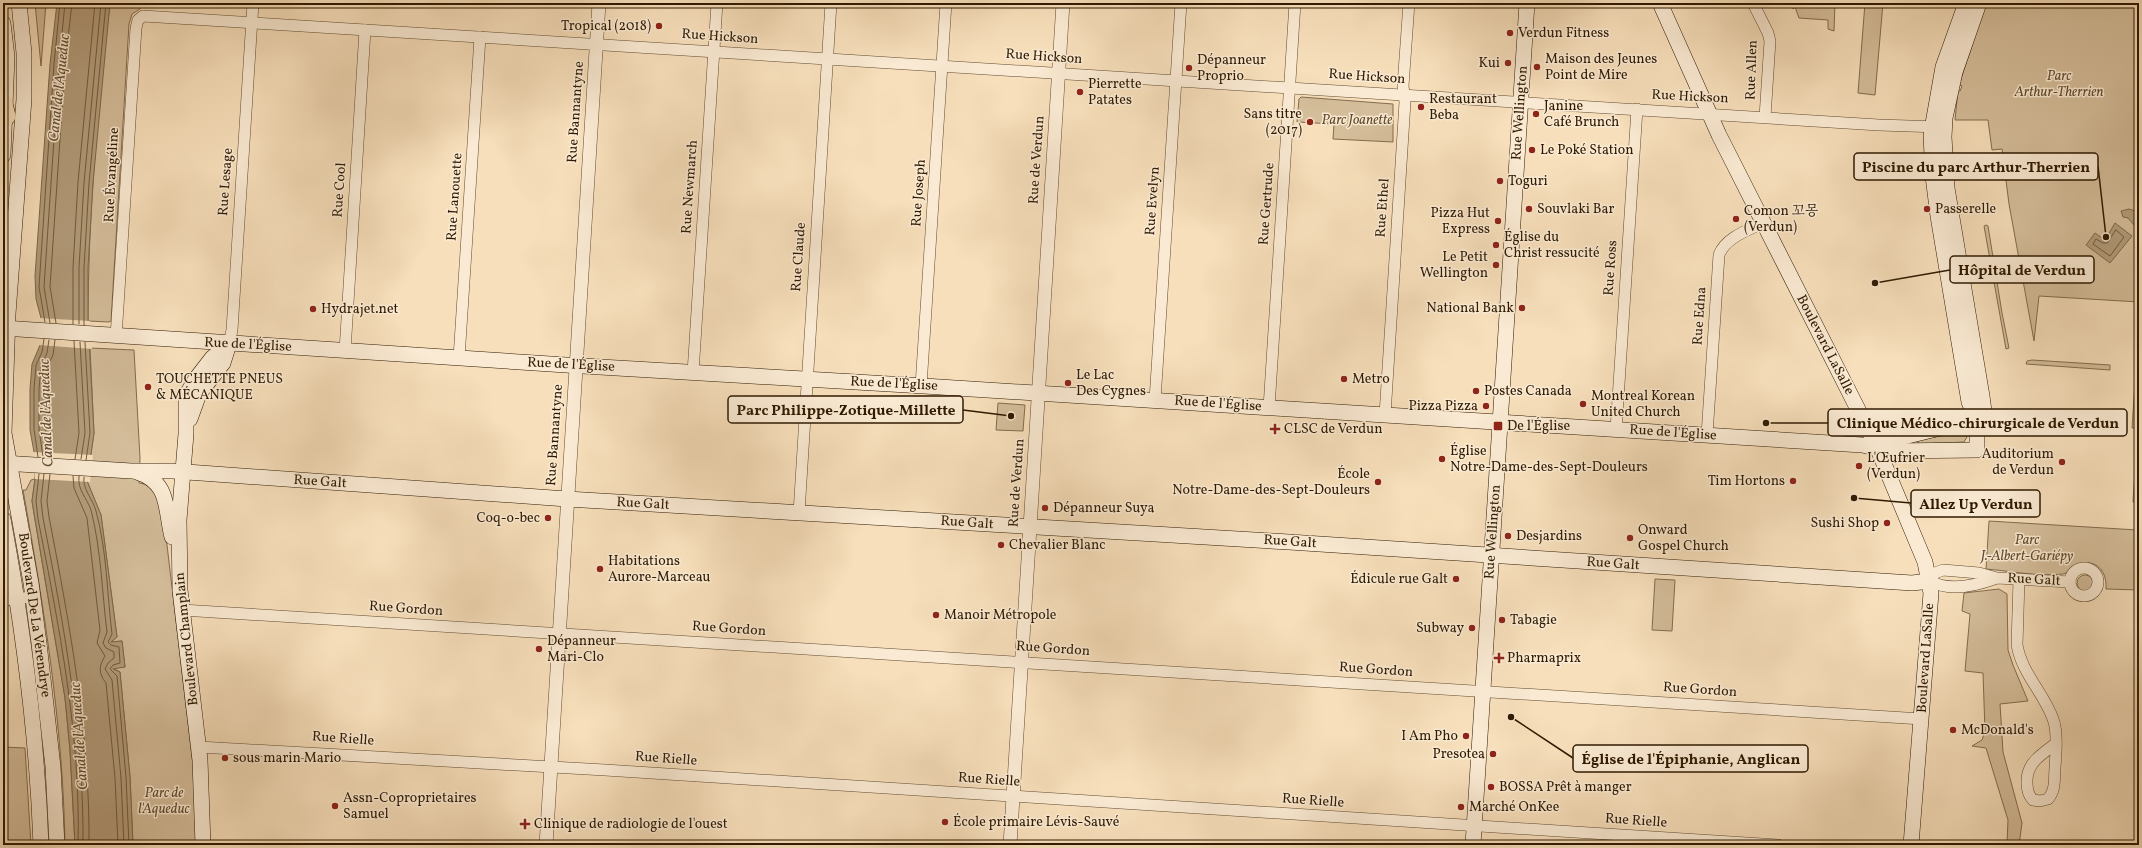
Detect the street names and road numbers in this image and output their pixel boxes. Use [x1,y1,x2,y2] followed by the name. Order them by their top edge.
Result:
[681,25,759,49] street label: Rue Hickson
[1741,40,1763,100] street label: Rue Allen
[1005,45,1083,69] street label: Rue Hickson
[563,60,589,164] street label: Rue Bannantyne
[1328,65,1406,89] street label: Rue Hickson
[1507,65,1533,161] street label: Rue Wellington
[1651,85,1729,109] street label: Rue Hickson
[1024,115,1050,205] street label: Rue de Verdun
[100,127,124,223] street label: Rue Évangéline
[677,139,703,235] street label: Rue Newmarch
[214,147,238,217] street label: Rue Lesage
[442,152,468,242] street label: Rue Lanouette
[907,159,931,227] street label: Rue Joseph
[329,162,351,218] street label: Rue Cool
[1255,162,1279,246] street label: Rue Gertrude
[1141,166,1165,236] street label: Rue Evelyn
[1371,178,1395,238] street label: Rue Ethel
[787,221,811,292] street label: Rue Claude
[1600,240,1622,296] street label: Rue Ross
[1688,286,1712,346] street label: Rue Edna
[1792,292,1859,399] street label: Boulevard LaSalle
[204,333,293,357] street label: Rue de l'Église
[527,353,616,377] street label: Rue de l'Église
[850,372,939,396] street label: Rue de l'Église
[542,383,568,487] street label: Rue Bannantyne
[1174,391,1263,417] street label: Rue de l'Église
[1629,420,1718,446] street label: Rue de l'Église
[1004,438,1030,528] street label: Rue de Verdun
[293,471,347,493] street label: Rue Galt
[1480,484,1506,580] street label: Rue Wellington
[616,493,670,515] street label: Rue Galt
[940,512,994,534] street label: Rue Galt
[13,531,55,699] street label: Boulevard De La Vérendrye
[1263,531,1317,553] street label: Rue Galt
[1586,553,1640,575] street label: Rue Galt
[2007,569,2061,591] street label: Rue Galt
[171,571,203,707] street label: Boulevard Champlain
[368,597,444,621] street label: Rue Gordon
[1913,602,1939,714] street label: Boulevard LaSalle
[691,617,767,641] street label: Rue Gordon
[1015,637,1091,661] street label: Rue Gordon
[1338,658,1414,682] street label: Rue Gordon
[1662,678,1738,702] street label: Rue Gordon
[311,727,375,751] street label: Rue Rielle
[634,747,698,771] street label: Rue Rielle
[957,768,1021,792] street label: Rue Rielle
[1281,789,1345,813] street label: Rue Rielle
[1604,809,1668,833] street label: Rue Rielle

